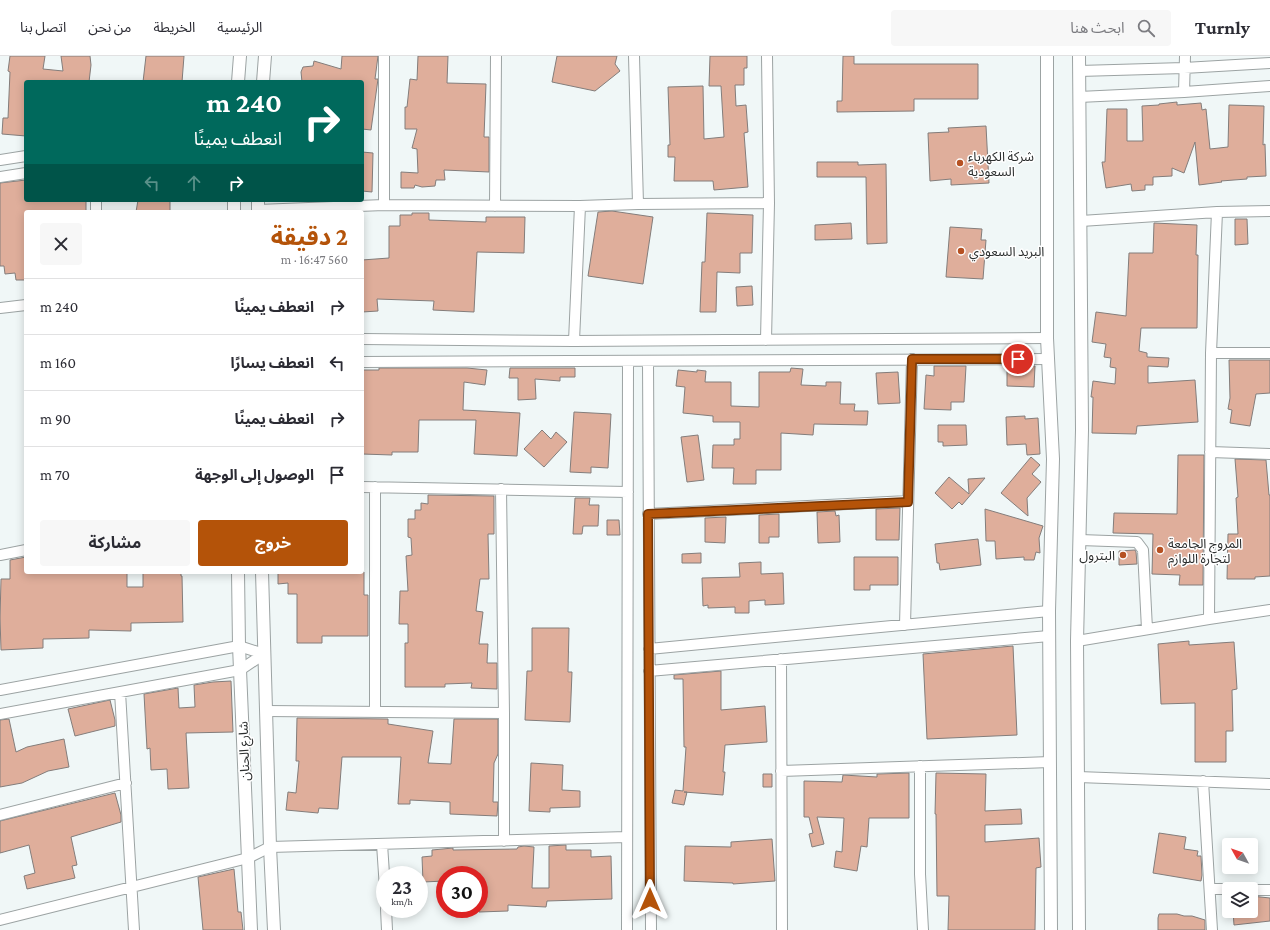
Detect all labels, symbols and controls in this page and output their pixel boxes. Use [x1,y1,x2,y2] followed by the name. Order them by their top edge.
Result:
[891,10,1171,46] search box
[1135,17,1157,39] icon: search
[1195,17,1250,38] text: Turnly
[20,19,66,35] text: اتصل بنا
[88,19,131,35] text: من نحن
[153,19,195,35] text: الخريطة
[217,19,262,35] text: الرئيسية
[1070,20,1125,36] text: ابحث هنا
[207,87,282,118] text: 240 m
[296,96,348,148] icon: right
[194,129,282,149] text: انعطف يمينًا
[968,149,1034,179] place label: شركة الكهرباء السعودية
[955,158,965,168] marker: شركة الكهرباء السعودية
[141,172,163,194] icon: left
[183,172,205,194] icon: ahead
[225,172,247,194] icon: right
[40,223,82,265] button: close
[271,223,348,250] text: 2 دقيقة
[969,244,1044,262] place label: البريد السعودي
[956,246,966,256] marker: البريد السعودي
[281,252,348,267] text: 560 m · 16:47
[326,296,348,318] icon: right
[40,299,78,315] text: 240 m
[234,299,314,315] text: انعطف يمينًا
[1001,342,1035,376] pin
[1007,348,1029,370] icon: arrive
[326,352,348,374] icon: left
[40,355,76,371] text: 160 m
[231,355,314,371] text: انعطف يسارًا
[326,408,348,430] icon: right
[40,411,71,427] text: 90 m
[234,411,314,427] text: انعطف يمينًا
[326,464,348,486] icon: arrive
[40,467,70,483] text: 70 m
[195,467,314,483] text: الوصول إلى الوجهة
[40,520,190,566] button: مشاركة
[198,520,348,566] button: خروج
[1168,536,1242,568] place label: المروج الجامعة لتجارة اللوازم
[1155,545,1165,555] marker: المروج الجامعة لتجارة اللوازم
[1079,548,1115,564] place label: البترول
[1118,550,1128,560] marker: البترول
[235,721,256,781] street label: شارع الحنان
[1222,838,1258,874] north arrow
[1222,838,1258,918] map controls
[436,866,488,918] speed limit sign: 30
[392,876,412,898] text: 23
[629,879,671,921] position arrow
[1222,882,1258,918] button: layers
[391,896,413,907] text: km/h

